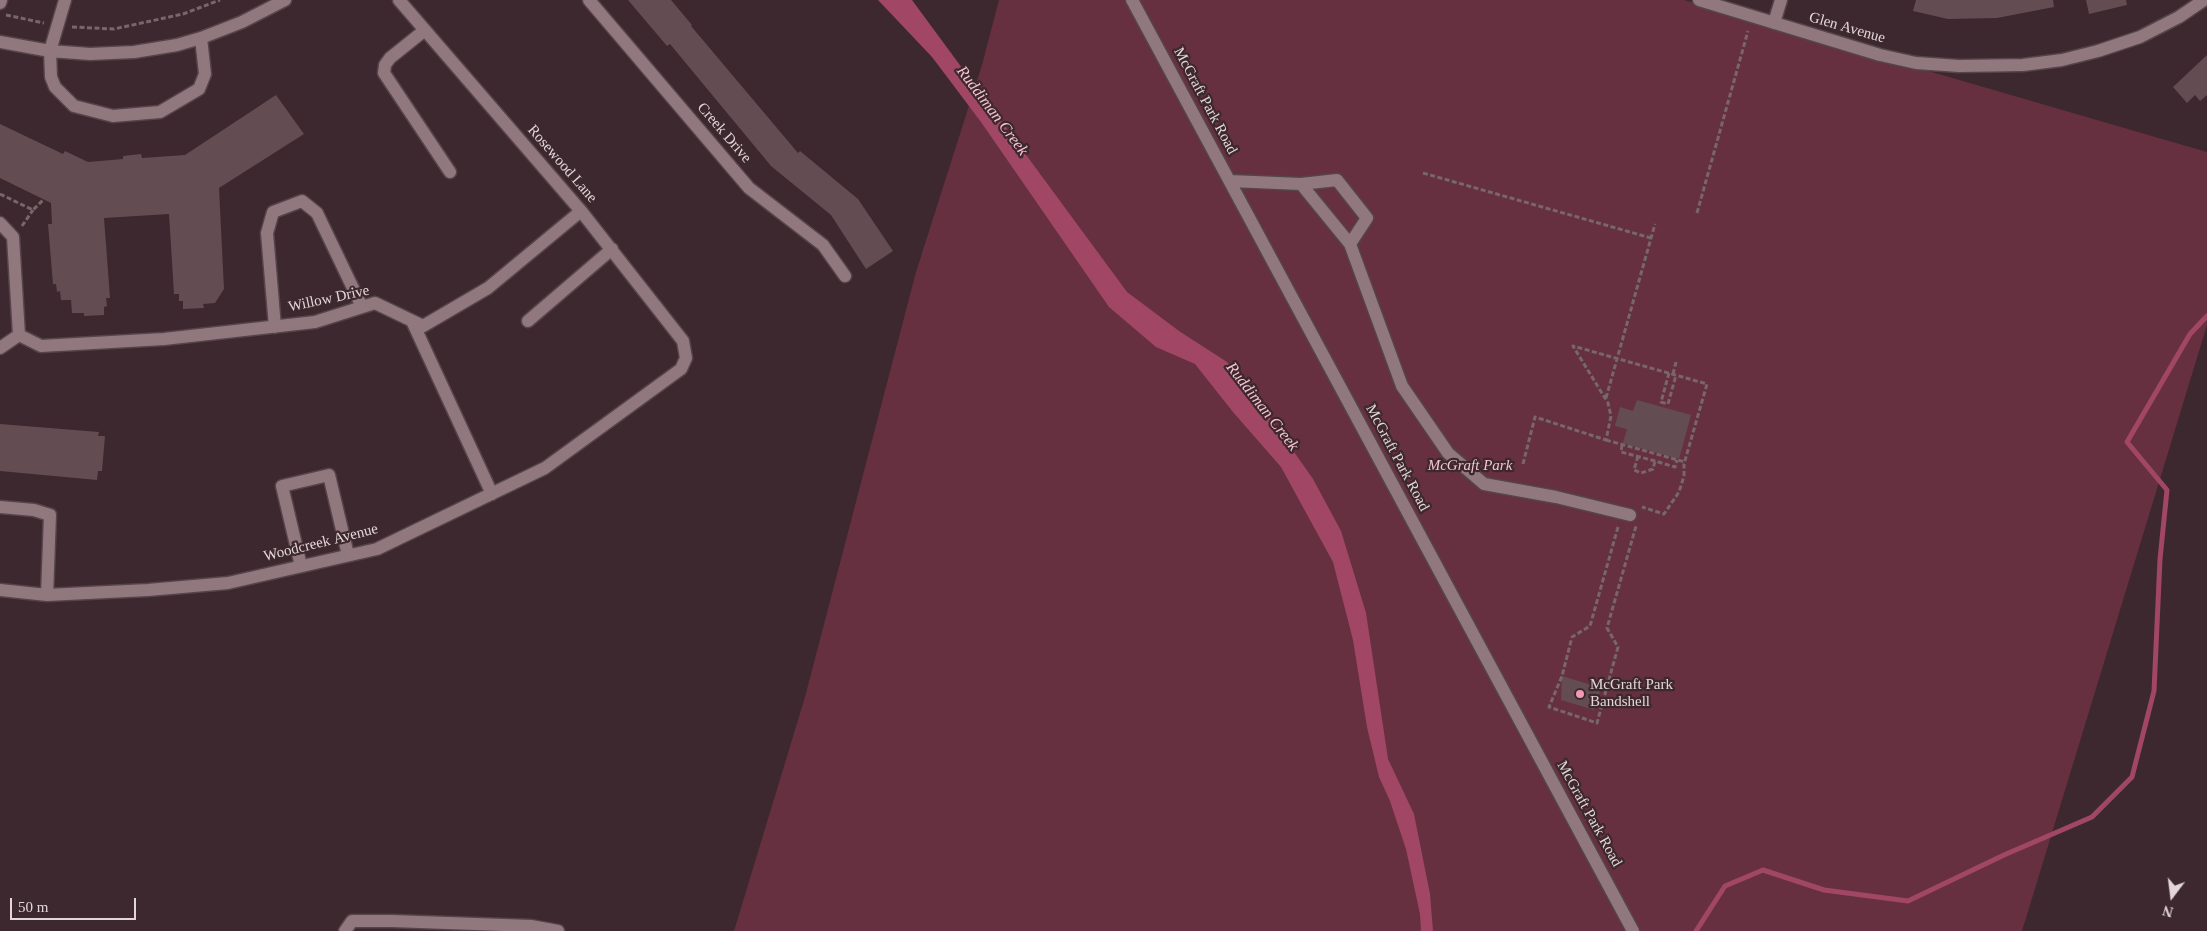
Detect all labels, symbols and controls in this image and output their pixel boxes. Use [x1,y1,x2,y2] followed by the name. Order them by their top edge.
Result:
[1807,9,1887,47] street label: Glen Avenue
[1169,45,1241,157] street label: McGraft Park Road
[952,62,1032,160] water label: Ruddiman Creek
[693,99,755,167] street label: Creek Drive
[523,121,601,207] street label: Rosewood Lane
[287,282,371,316] street label: Willow Drive
[1221,359,1303,455] water label: Ruddiman Creek
[1361,402,1433,514] street label: McGraft Park Road
[1428,457,1512,475] park label: McGraft Park
[262,520,380,566] street label: Woodcreek Avenue
[1590,676,1673,711] place label: McGraft Park Bandshell
[1574,688,1586,700] marker: McGraft Park Bandshell
[1552,758,1626,870] street label: McGraft Park Road
[2147,871,2197,921] north arrow
[12,888,139,920] scale bar
[18,899,48,915] text: 50 m
[2161,902,2175,920] text: N

